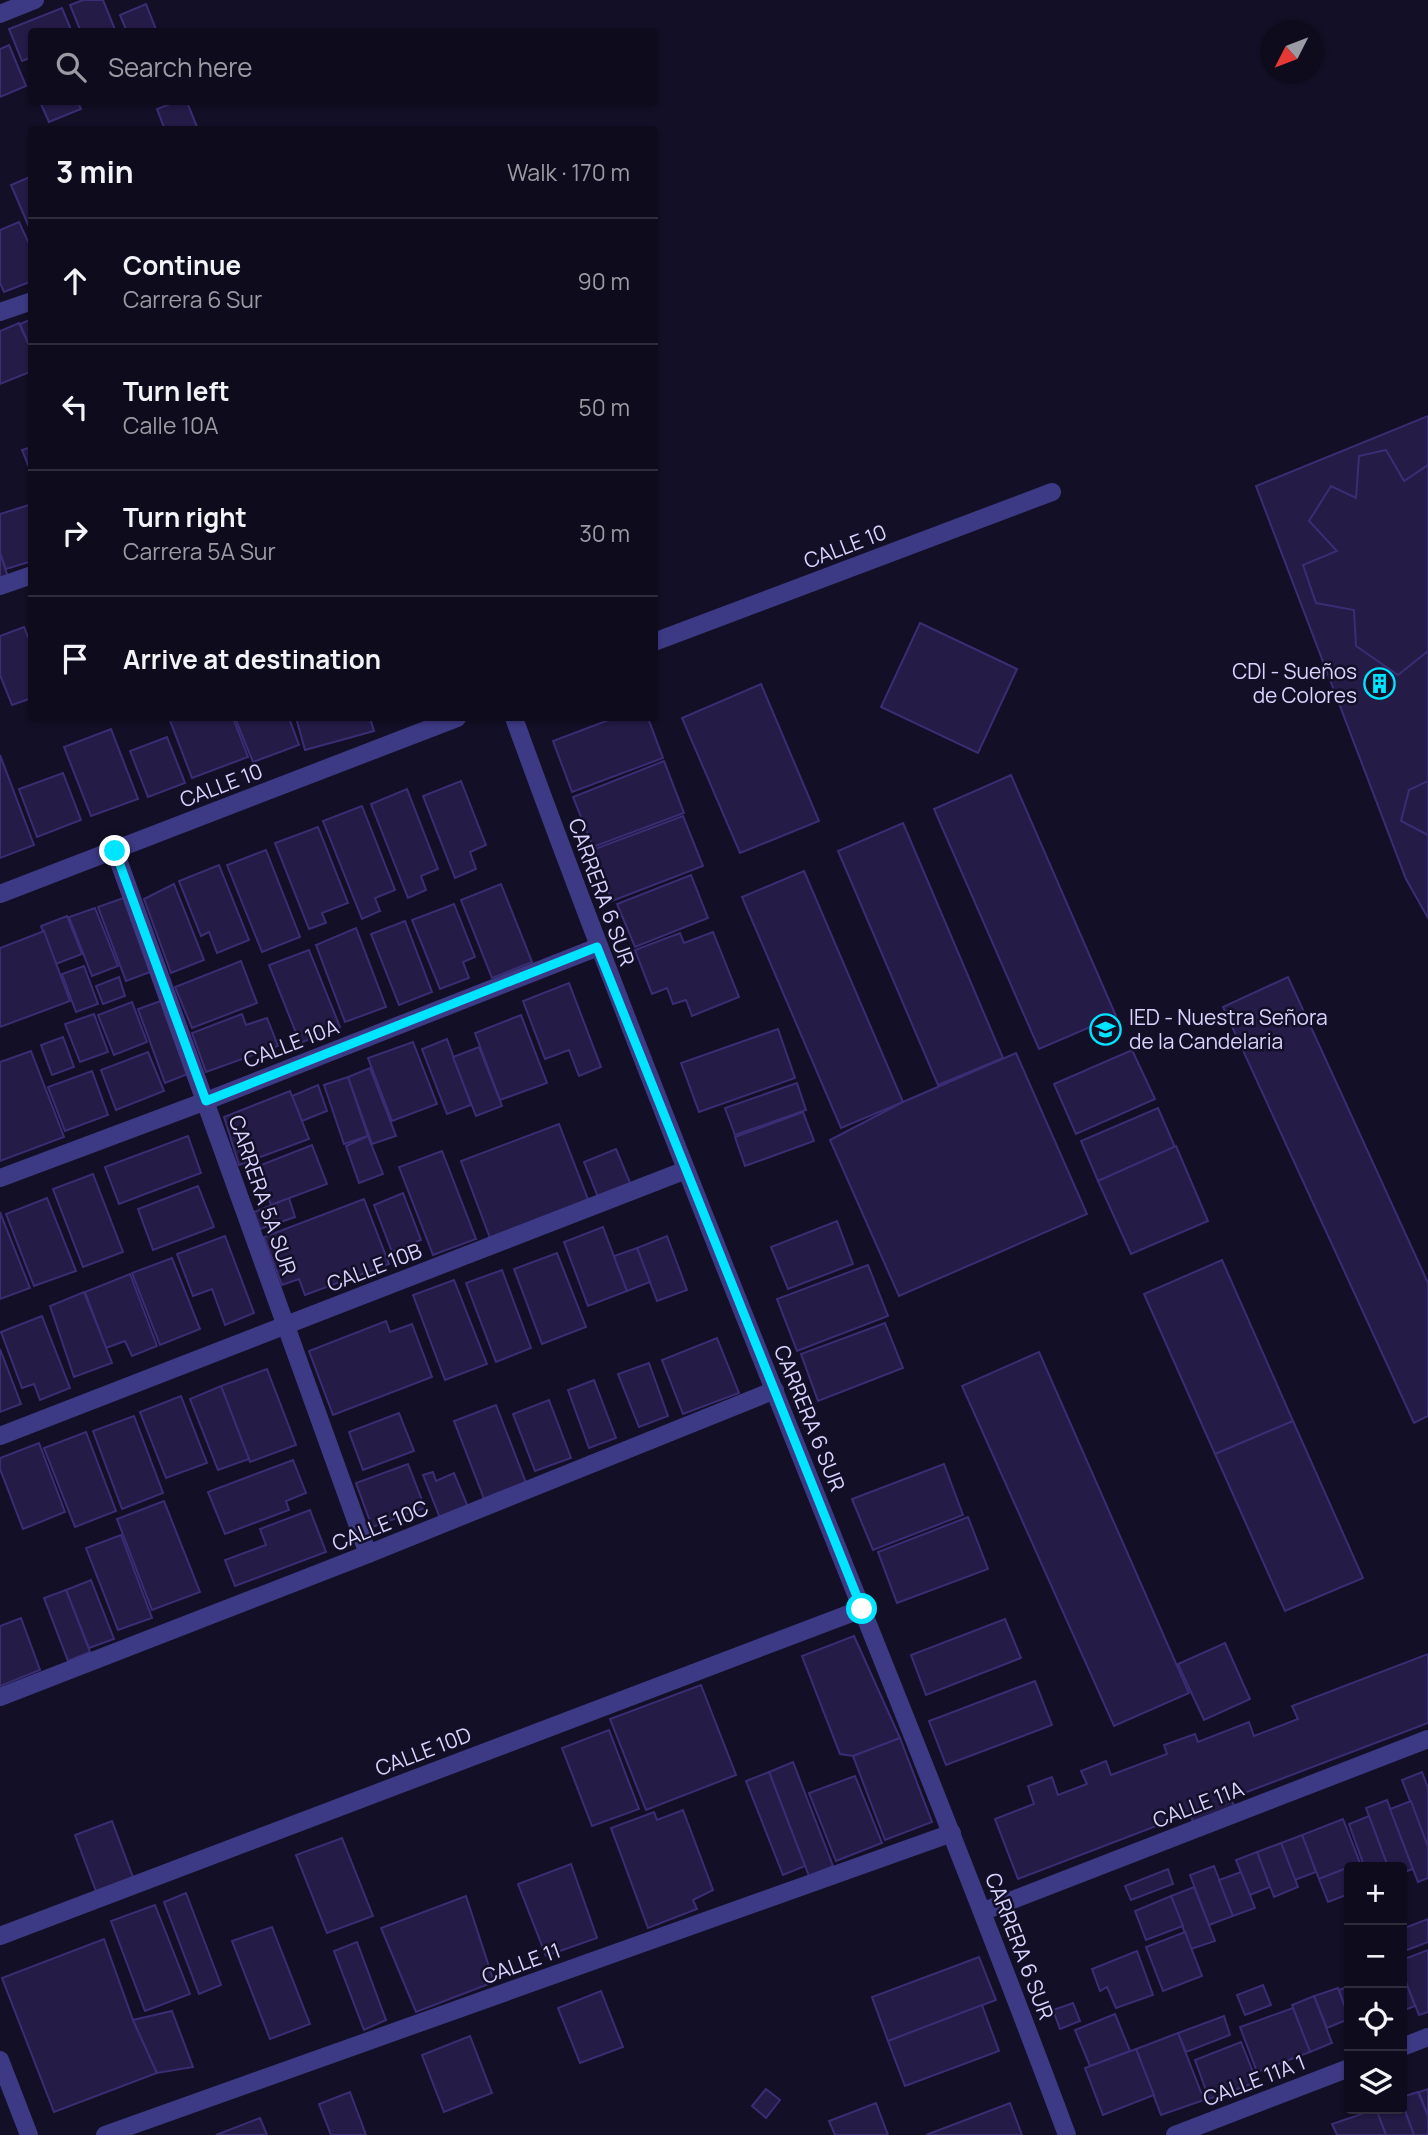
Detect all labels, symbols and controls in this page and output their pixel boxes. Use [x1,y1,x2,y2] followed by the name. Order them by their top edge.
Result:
[1260,21,1323,84] north arrow
[28,28,658,105] search box
[52,48,90,86] icon: search
[108,49,253,85] text: Search here
[56,151,134,192] text: 3 min
[507,156,630,188] text: Walk · 170 m
[123,247,241,283] text: Continue
[56,262,94,300] icon: ahead
[578,265,630,297] text: 90 m
[123,283,262,315] text: Carrera 6 Sur
[123,373,230,409] text: Turn left
[56,388,94,426] icon: left
[579,391,630,423] text: 50 m
[123,409,219,441] text: Calle 10A
[123,499,247,535] text: Turn right
[56,514,94,552] icon: right
[579,517,630,549] text: 30 m
[800,517,890,575] street label: CALLE 10
[123,535,276,567] text: Carrera 5A Sur
[56,640,94,678] icon: arrive
[123,641,381,677] text: Arrive at destination
[1232,657,1357,709] place label: CDI - Sueños de Colores
[1363,666,1397,700] building icon: CDI - Sueños de Colores
[176,756,266,814] street label: CALLE 10
[562,814,642,970] street label: CARRERA 6 SUR
[99,835,130,866] route end
[1129,1003,1328,1055] place label: IED - Nuestra Señora de la Candelaria
[239,1012,343,1074] street label: CALLE 10A
[1089,1012,1123,1046] school or university icon: IED - Nuestra Señora de la Candelaria
[222,1111,304,1279] street label: CARRERA 5A SUR
[323,1236,426,1298] street label: CALLE 10B
[768,1341,852,1495] street label: CARRERA 6 SUR
[328,1493,432,1557] street label: CALLE 10C
[846,1593,877,1624] route start
[371,1720,475,1782] street label: CALLE 10D
[1149,1774,1247,1834] street label: CALLE 11A
[1344,1862,1407,2114] map controls
[1344,1862,1407,1925] button: +
[979,1869,1061,2023] street label: CARRERA 6 SUR
[1344,1925,1407,1988] button: −
[478,1936,564,1990] street label: CALLE 11
[1344,1988,1407,2051] button: locate
[1199,2048,1309,2112] street label: CALLE 11A 1
[1344,2051,1407,2114] button: layers

